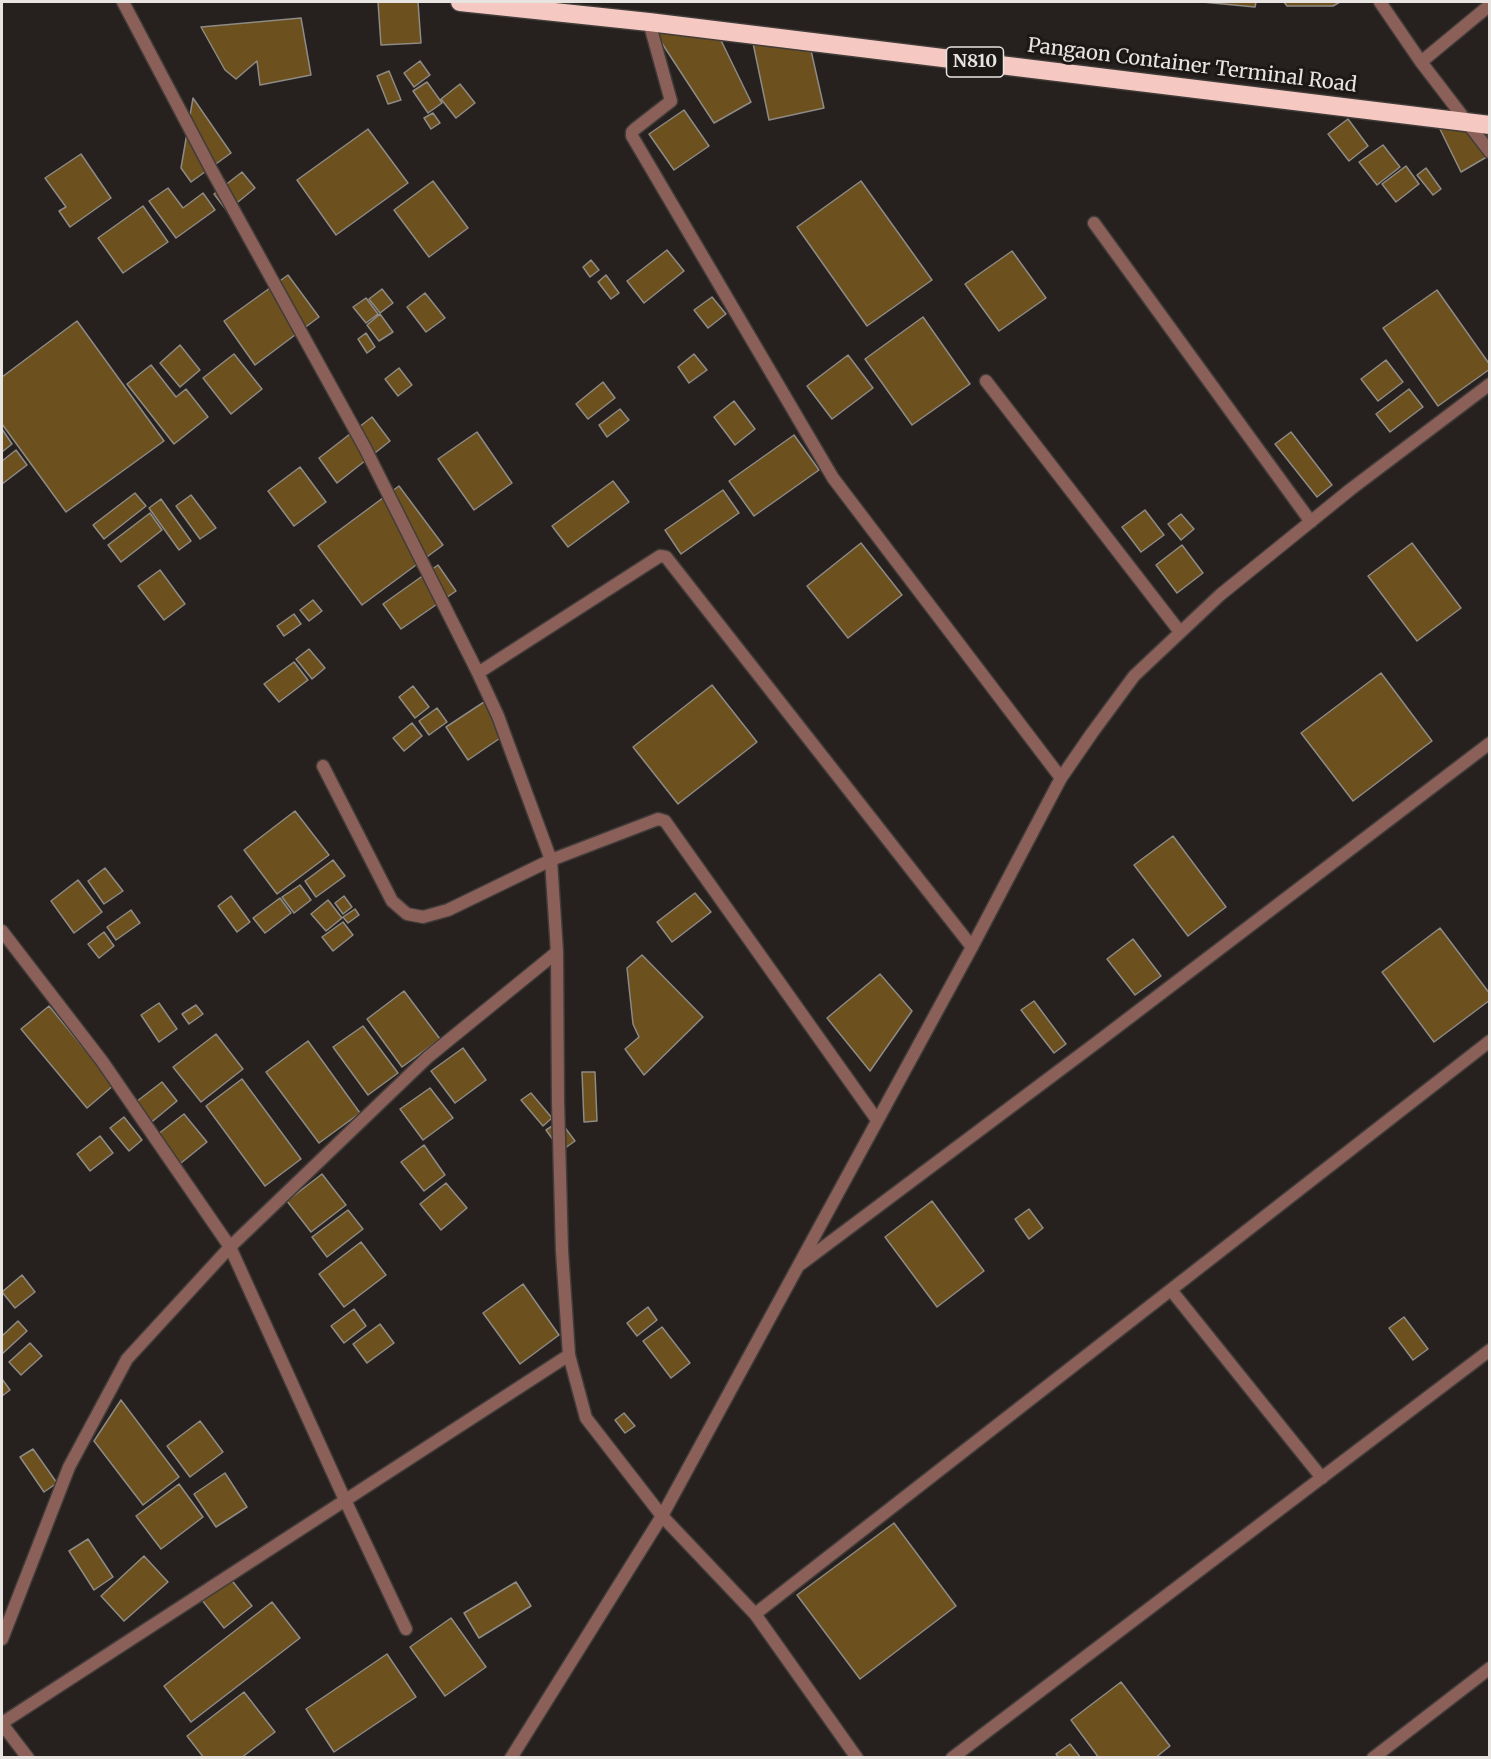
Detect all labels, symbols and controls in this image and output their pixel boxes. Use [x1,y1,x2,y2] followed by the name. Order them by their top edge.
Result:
[1026,34,1358,98] street label: Pangaon Container Terminal Road
[946,47,1004,77] road number: N810

